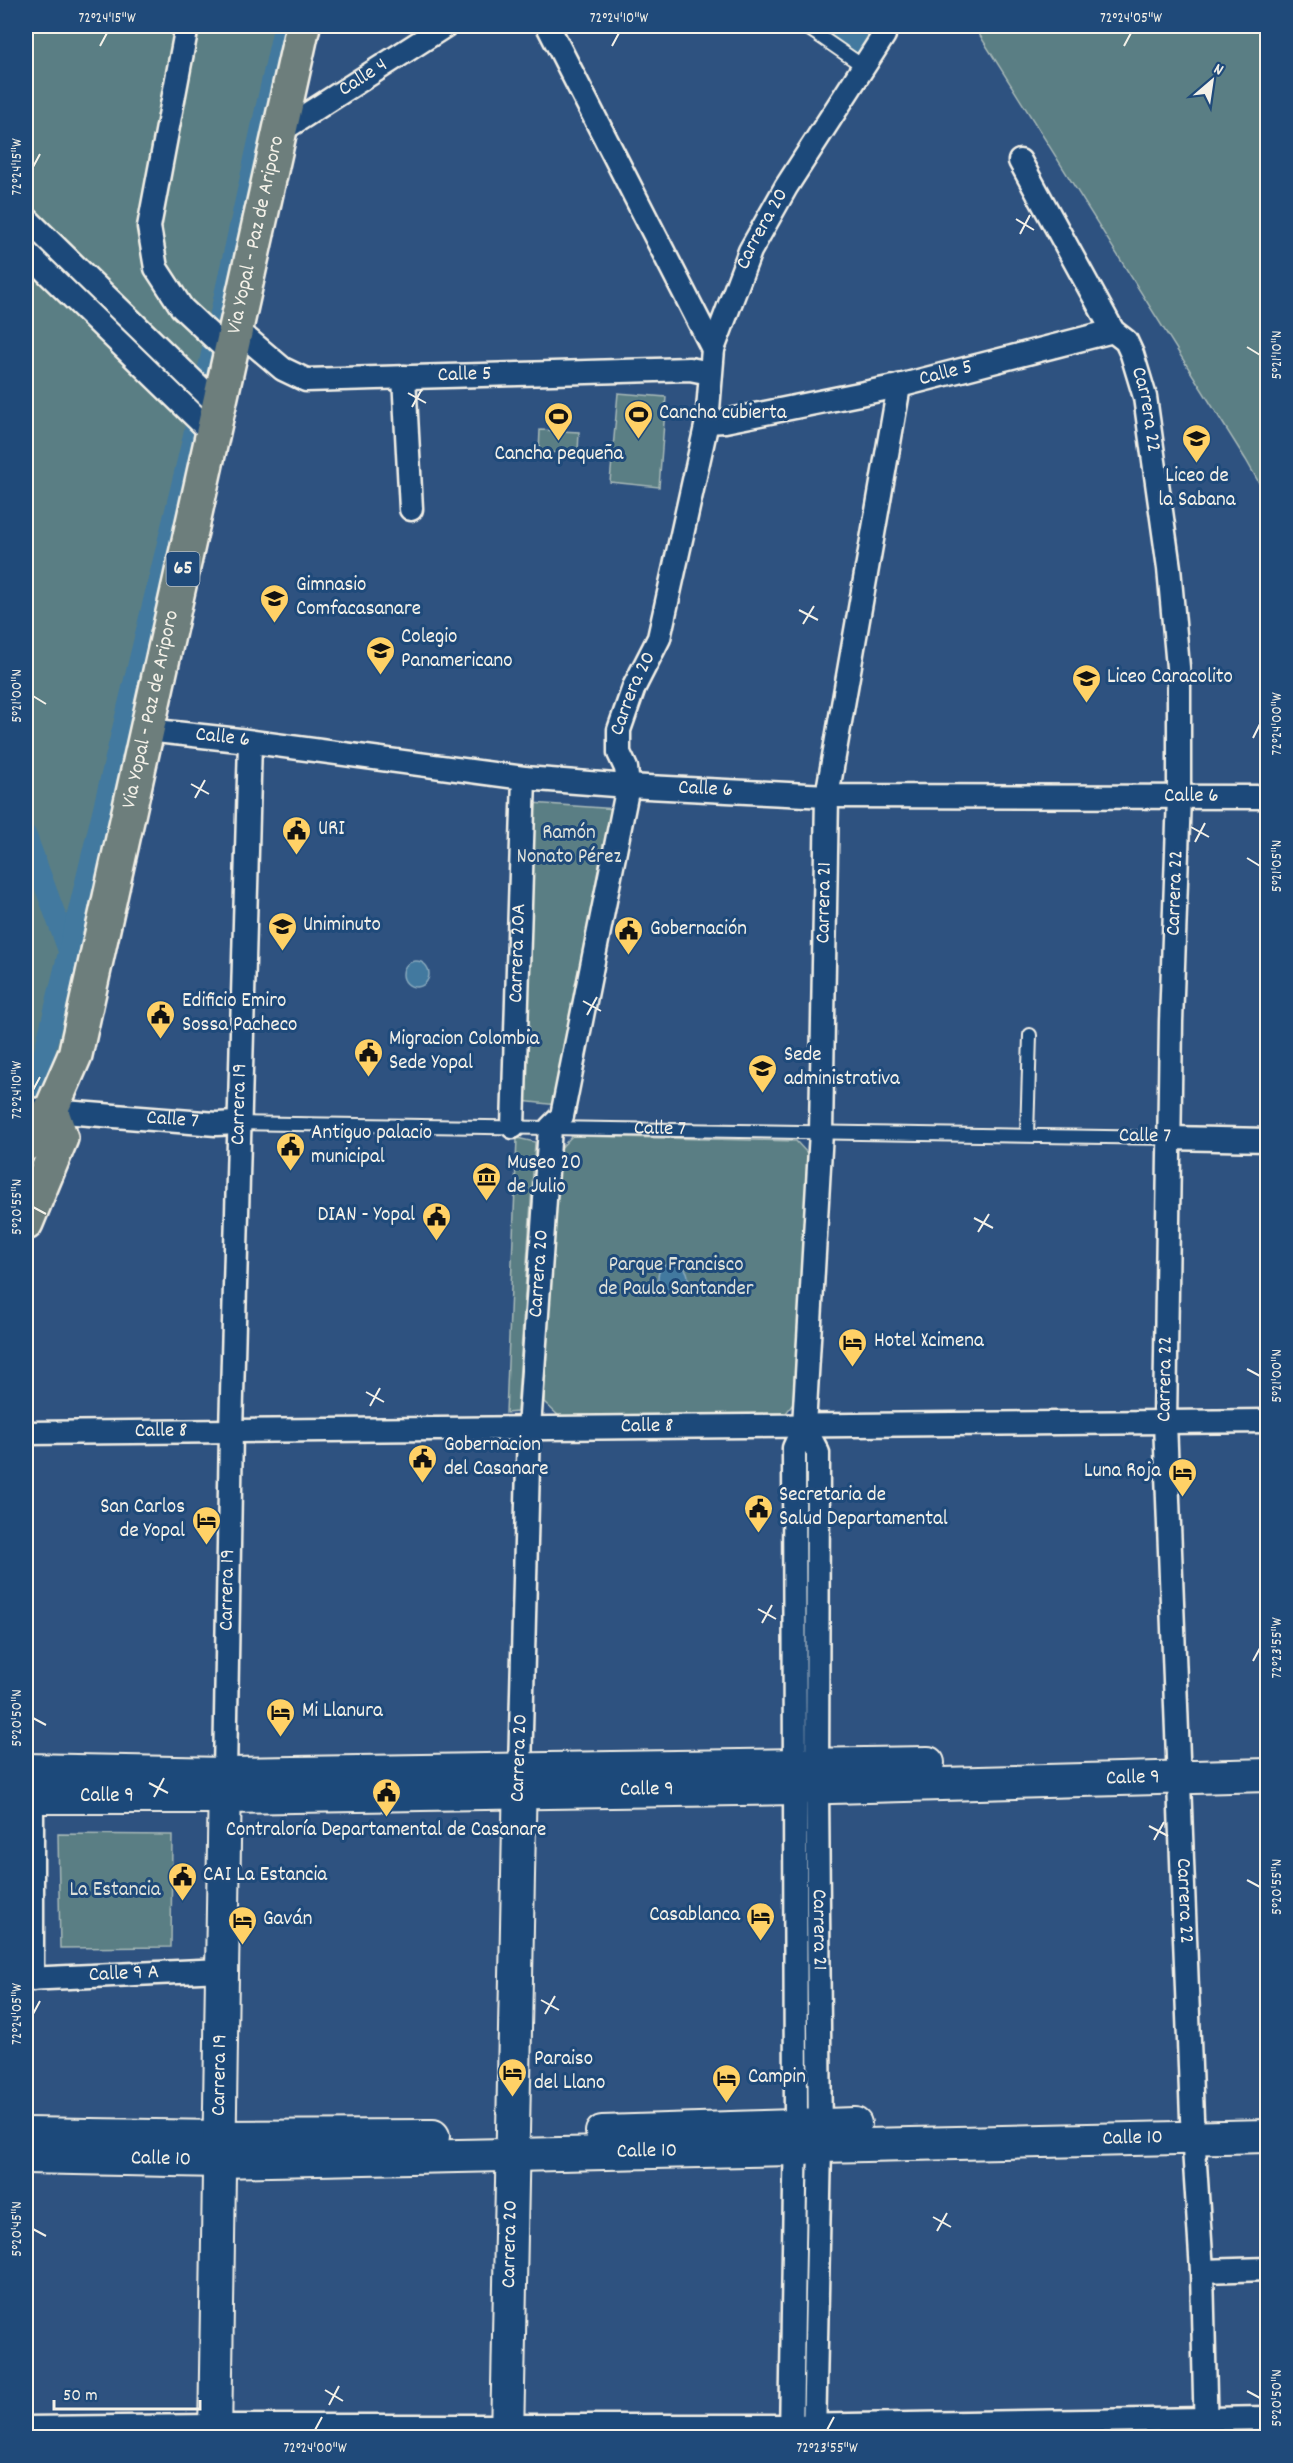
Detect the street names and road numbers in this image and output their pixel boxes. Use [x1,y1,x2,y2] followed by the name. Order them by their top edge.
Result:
[333,51,394,105] street label: Calle 4
[220,133,293,337] street label: Via Yopal - Paz de Ariporo
[729,183,797,274] street label: Carrera 20
[916,353,976,395] street label: Calle 5
[437,360,492,391] street label: Calle 5
[1122,364,1168,454] street label: Carrera 22
[166,552,200,586] road number: 65
[115,608,188,812] street label: Via Yopal - Paz de Ariporo
[603,647,664,740] street label: Carrera 20
[194,720,252,756] street label: Calle 6
[678,774,734,806] street label: Calle 6
[1164,782,1219,812] street label: Calle 6
[1160,850,1192,936] street label: Carrera 22
[809,862,841,944] street label: Carrera 21
[502,903,535,1003] street label: Carrera 20A
[224,1063,256,1145] street label: Carrera 19
[145,1104,200,1138] street label: Calle 7
[634,1114,686,1145] street label: Calle 7
[1119,1122,1171,1152] street label: Calle 7
[522,1228,558,1319] street label: Carrera 20
[1150,1336,1182,1422] street label: Carrera 22
[620,1412,673,1442] street label: Calle 8
[134,1416,187,1447] street label: Calle 8
[213,1549,244,1631] street label: Carrera 19
[503,1713,537,1803] street label: Carrera 20
[1105,1763,1160,1794] street label: Calle 9
[620,1775,674,1806] street label: Calle 9
[80,1782,134,1812] street label: Calle 9
[1167,1857,1200,1944] street label: Carrera 22
[803,1889,834,1970] street label: Carrera 21
[88,1958,160,1991] street label: Calle 9 A
[205,2034,236,2116] street label: Carrera 19
[1102,2123,1163,2155] street label: Calle 10
[616,2136,677,2168] street label: Calle 10
[130,2144,191,2175] street label: Calle 10
[495,2200,527,2288] street label: Carrera 20

